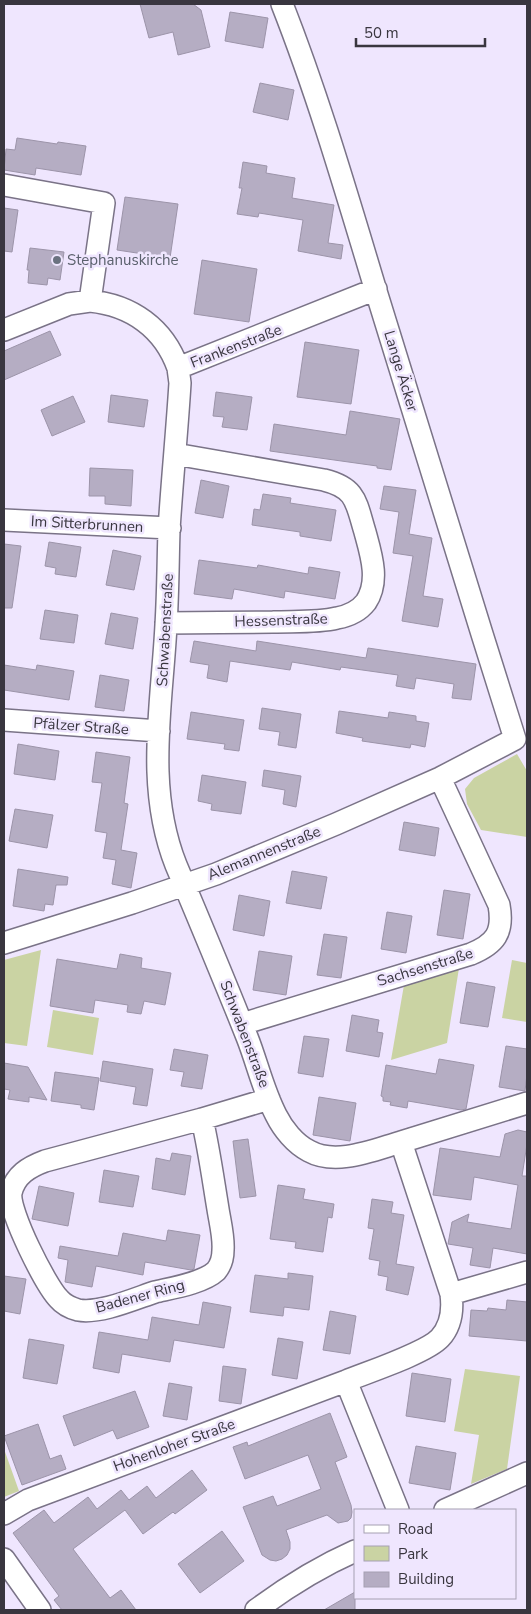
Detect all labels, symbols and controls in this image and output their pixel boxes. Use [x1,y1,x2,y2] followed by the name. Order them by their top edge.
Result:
[356,15,485,47] scale bar
[364,23,399,43] text: 50 m
[67,250,178,270] place label: Stephanuskirche
[51,254,63,266] marker: Stephanuskirche
[187,319,285,373] street label: Frankenstraße
[379,328,423,415] street label: Lange Äcker
[30,511,144,537] street label: Im Sitterbrunnen
[152,573,178,687] street label: Schwabenstraße
[234,608,328,632] street label: Hessenstraße
[33,713,129,739] street label: Pfälzer Straße
[204,821,324,885] street label: Alemannenstraße
[375,943,475,991] street label: Sachsenstraße
[215,978,275,1090] street label: Schwabenstraße
[93,1275,187,1317] street label: Badener Ring
[110,1414,238,1476] street label: Hohenloher Straße
[354,1509,516,1599] legend
[398,1519,433,1539] text: Road
[398,1544,428,1564] text: Park
[398,1569,454,1589] text: Building

